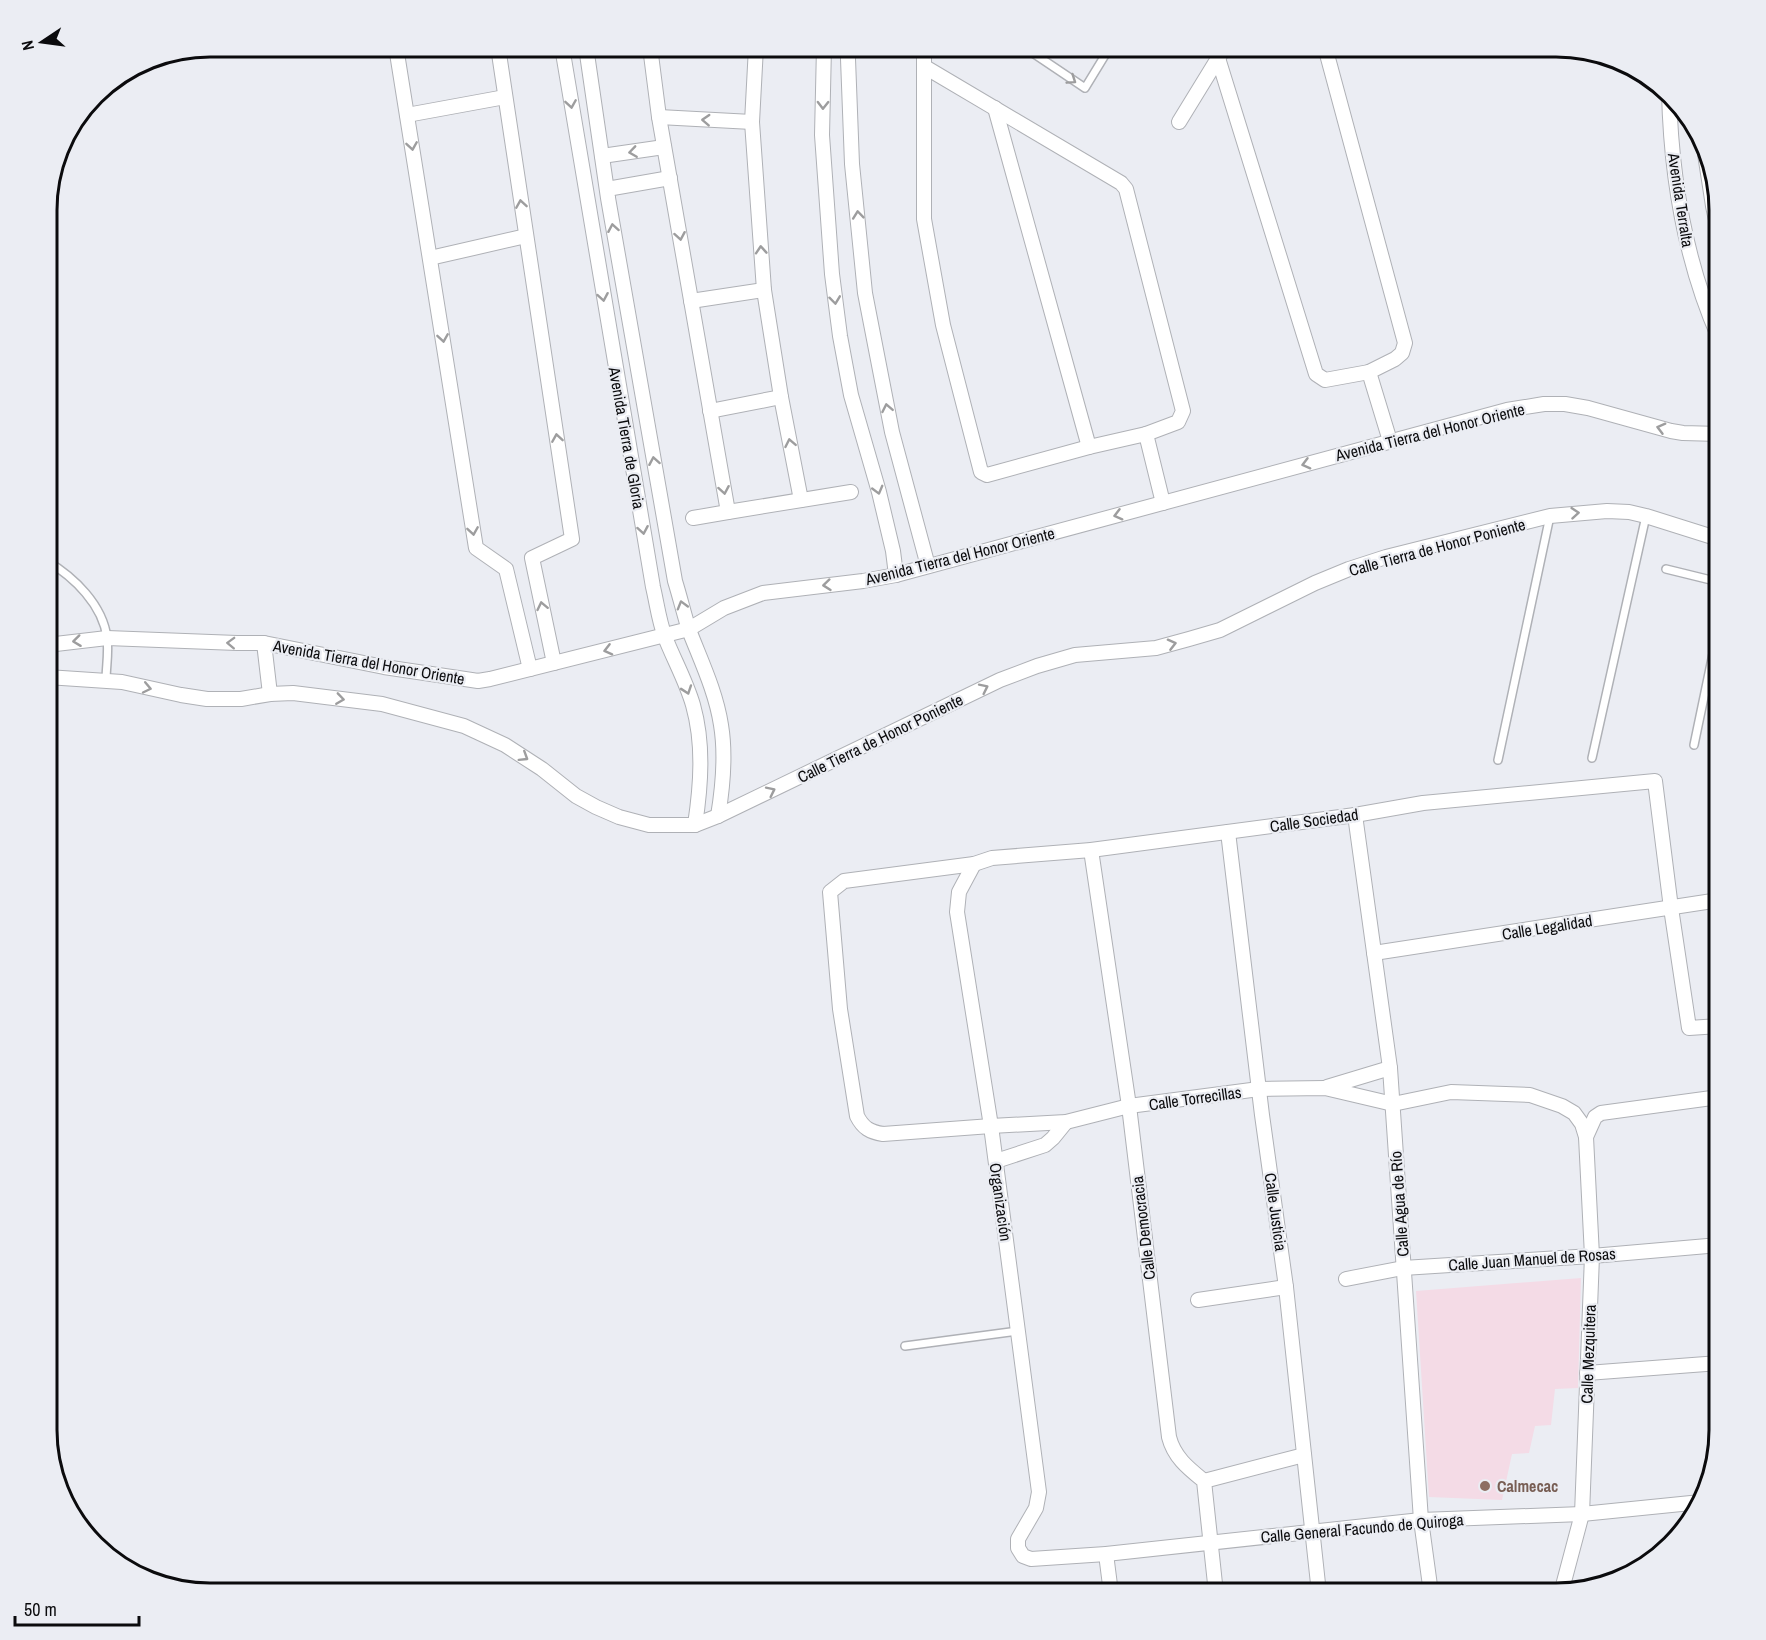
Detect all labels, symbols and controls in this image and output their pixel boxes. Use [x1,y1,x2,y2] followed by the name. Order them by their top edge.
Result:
[12,12,72,72] north arrow
[16,38,39,52] text: N
[1065,73,1076,84] one-way arrow
[565,100,577,109] one-way arrow
[817,101,829,110] one-way arrow
[701,113,710,126] one-way arrow
[405,140,418,150] one-way arrow
[629,145,638,157] one-way arrow
[1663,150,1699,249] street label: Avenida Terralta
[516,199,528,208] one-way arrow
[852,211,865,220] one-way arrow
[608,223,620,233] one-way arrow
[673,231,686,241] one-way arrow
[755,245,768,254] one-way arrow
[596,291,609,301] one-way arrow
[829,295,841,304] one-way arrow
[436,334,448,343] one-way arrow
[604,364,650,511] street label: Avenida Tierra de Gloria
[1332,398,1527,466] street label: Avenida Tierra del Honor Oriente
[881,403,894,413] one-way arrow
[1656,423,1666,436] one-way arrow
[551,434,563,443] one-way arrow
[784,438,797,448] one-way arrow
[648,457,661,467] one-way arrow
[1302,457,1312,469] one-way arrow
[871,484,883,494] one-way arrow
[717,485,730,495] one-way arrow
[1571,507,1580,520] one-way arrow
[1113,508,1124,520] one-way arrow
[1346,513,1528,581] street label: Calle Tierra de Honor Poniente
[862,522,1057,590] street label: Avenida Tierra del Honor Oriente
[636,525,649,535] one-way arrow
[467,526,479,536] one-way arrow
[822,578,831,591] one-way arrow
[677,600,689,611] one-way arrow
[536,601,549,611] one-way arrow
[72,634,82,647] one-way arrow
[271,634,466,690] street label: Avenida Tierra del Honor Oriente
[227,637,236,649] one-way arrow
[1167,638,1177,651] one-way arrow
[603,642,613,655] one-way arrow
[141,680,151,693] one-way arrow
[978,683,989,695] one-way arrow
[680,684,693,695] one-way arrow
[793,688,967,788] street label: Calle Tierra de Honor Poniente
[335,692,344,704] one-way arrow
[518,750,528,762] one-way arrow
[764,786,775,798] one-way arrow
[1268,803,1360,837] street label: Calle Sociedad
[1500,909,1594,945] street label: Calle Legalidad
[1147,1081,1243,1115] street label: Calle Torrecillas
[1384,1150,1414,1258] street label: Calle Agua de Río
[985,1161,1017,1243] street label: Organización
[1260,1171,1292,1253] street label: Calle Justicia
[1126,1174,1160,1281] street label: Calle Democracia
[1448,1242,1616,1276] street label: Calle Juan Manuel de Rosas
[1575,1303,1601,1404] street label: Calle Mezquitera
[1497,1475,1558,1497] place label: Calmecac
[1478,1479,1492,1493] marker: Calmecac
[1260,1508,1465,1548] street label: Calle General Facundo de Quiroga
[15,1589,140,1627] scale bar
[24,1597,57,1622] text: 50 m

